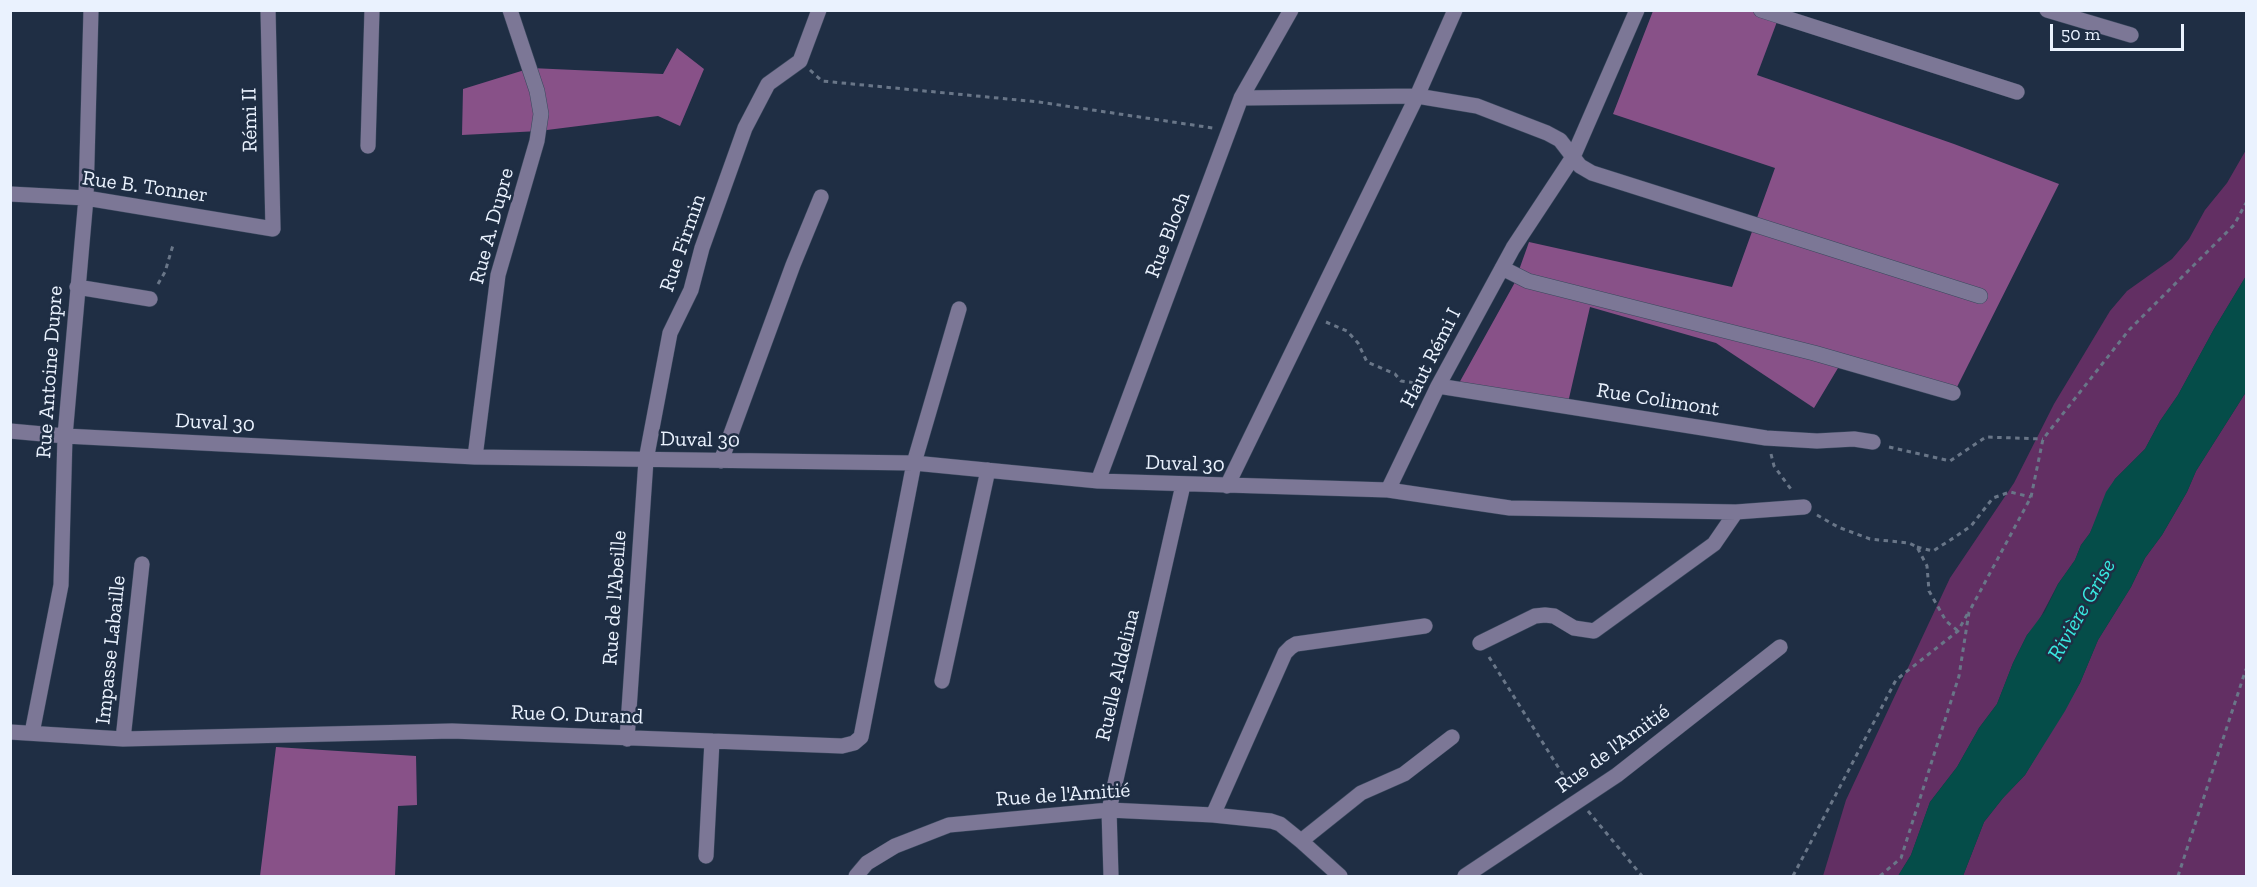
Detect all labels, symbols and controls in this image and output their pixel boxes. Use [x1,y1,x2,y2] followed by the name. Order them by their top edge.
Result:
[2053,12,2186,50] scale bar
[2061,23,2100,45] text: 50 m
[237,87,263,153] street label: Rémi II
[464,165,520,287] street label: Rue A. Dupre
[81,166,209,208] street label: Rue B. Tonner
[1140,189,1196,281] street label: Rue Bloch
[655,191,711,295] street label: Rue Firmin
[31,285,69,459] street label: Rue Antoine Dupre
[1395,304,1467,412] street label: Haut Rémi I
[1595,378,1721,422] street label: Rue Colimont
[174,408,256,438] street label: Duval 30
[660,427,740,453] street label: Duval 30
[1145,450,1225,478] street label: Duval 30
[598,530,632,666] street label: Rue de l'Abeille
[2042,555,2122,665] water label: Rivière Grise
[91,574,131,726] street label: Impasse Labaille
[1091,607,1145,743] street label: Ruelle Aldelina
[1551,699,1675,799] street label: Rue de l'Amitié
[510,700,644,730] street label: Rue O. Durand
[995,778,1131,812] street label: Rue de l'Amitié

